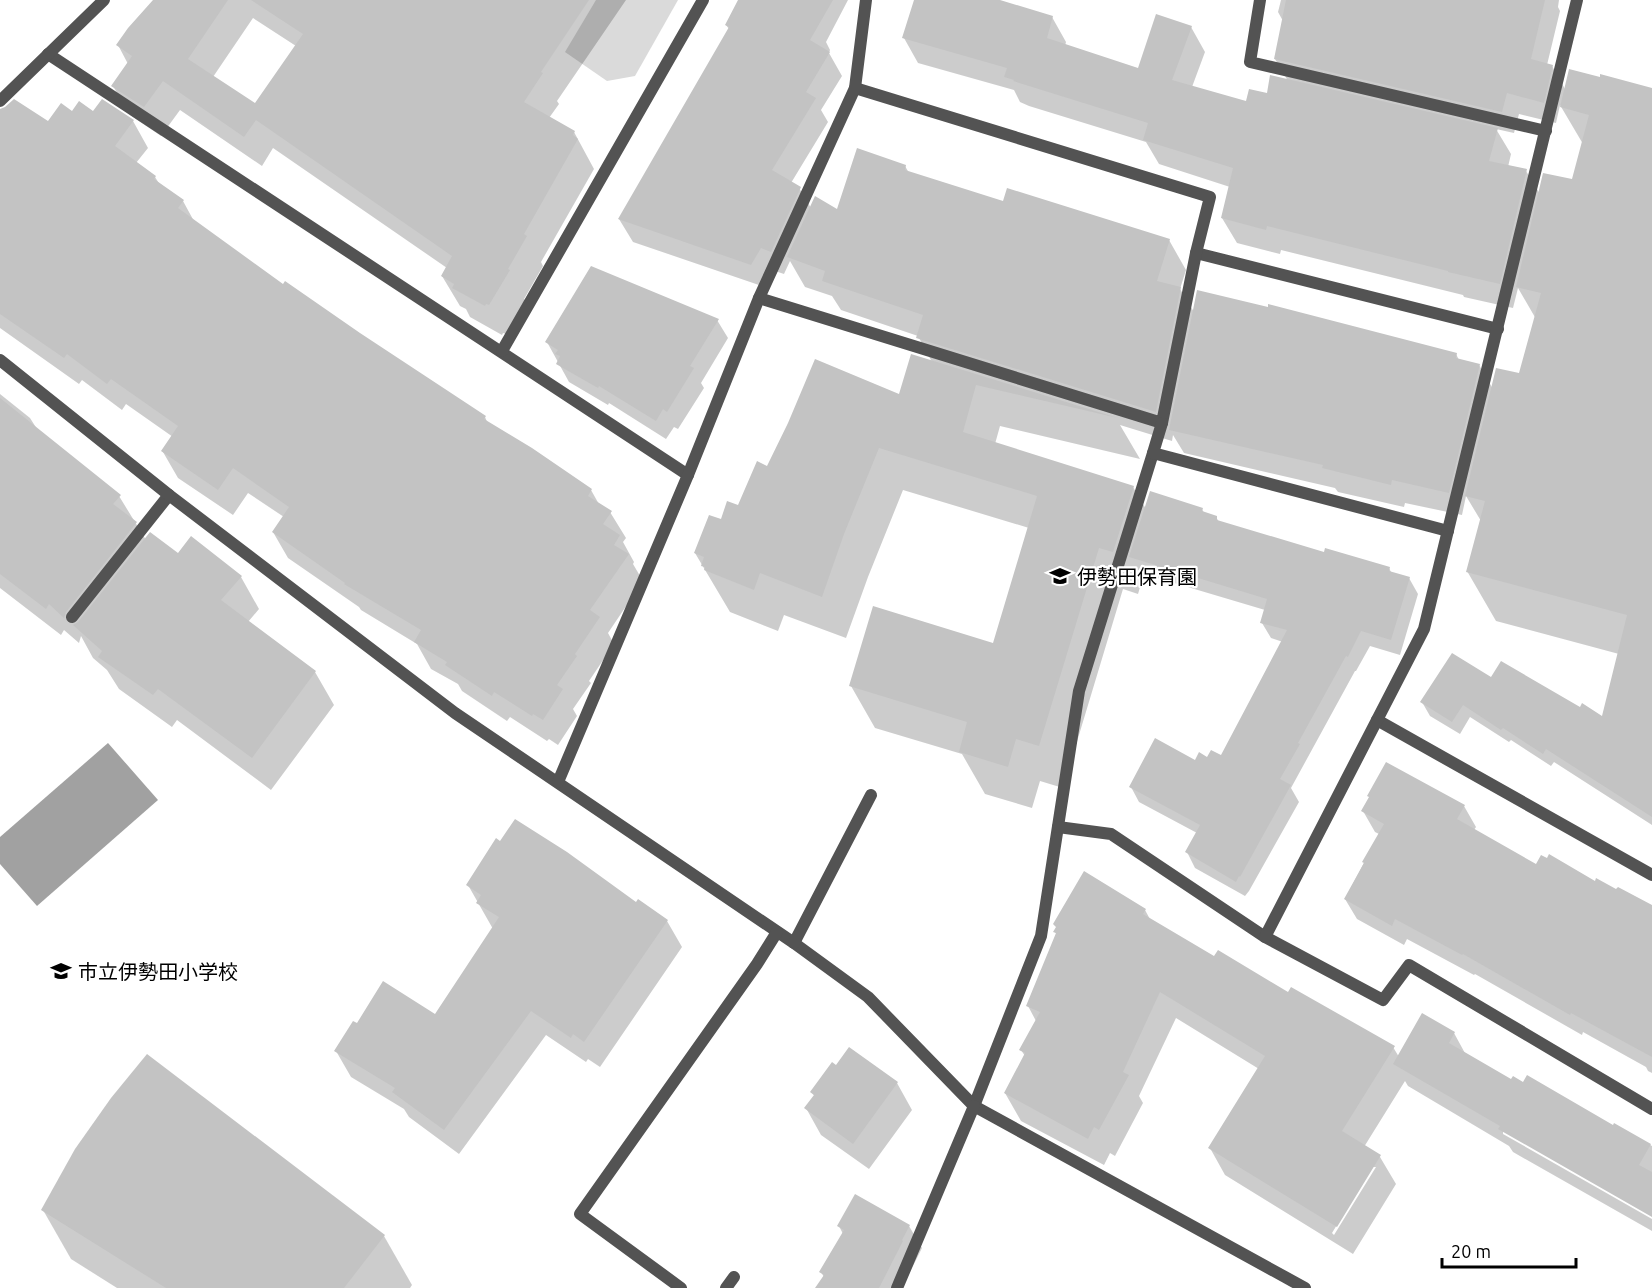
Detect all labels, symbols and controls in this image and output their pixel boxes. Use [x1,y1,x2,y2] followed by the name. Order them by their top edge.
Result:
[1048,564,1072,588] school or university icon: 伊勢田保育園
[1077,565,1197,588] place label: 伊勢田保育園
[49,959,73,983] school or university icon: 市立伊勢田小学校
[78,960,238,983] place label: 市立伊勢田小学校
[1442,1231,1576,1269] scale bar
[1451,1241,1491,1261] text: 20 m

